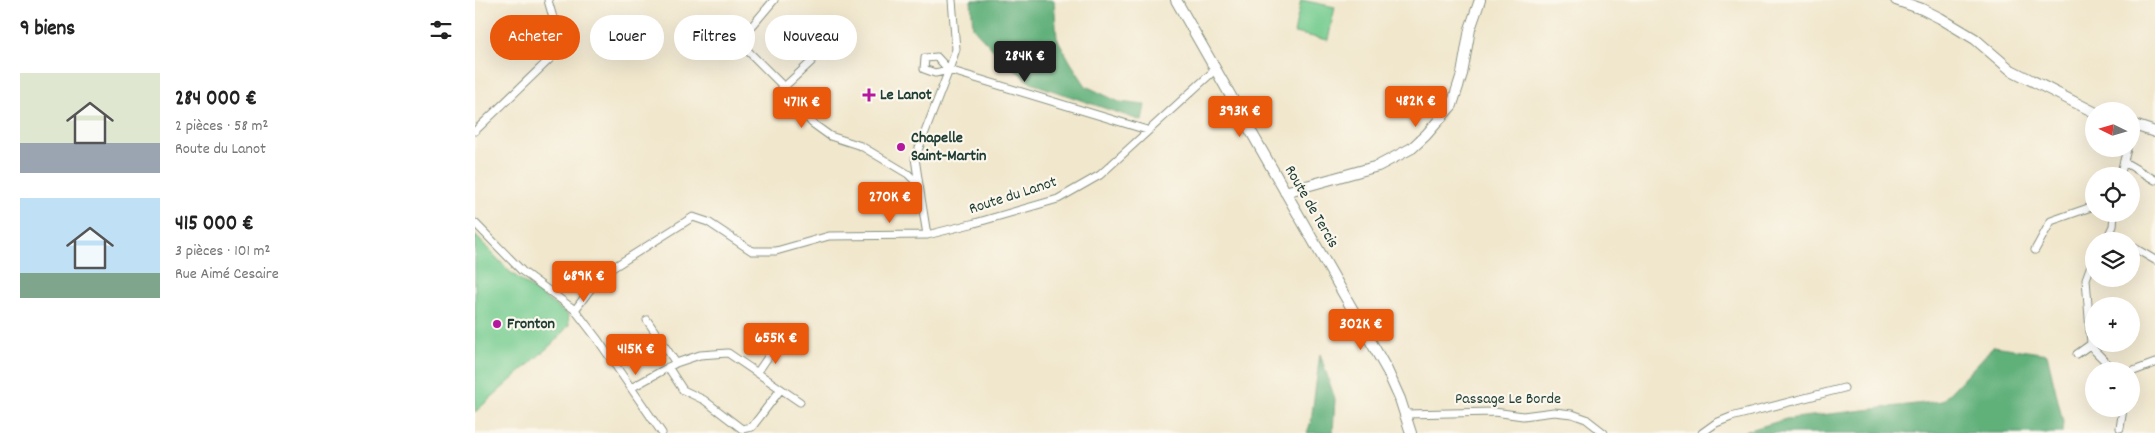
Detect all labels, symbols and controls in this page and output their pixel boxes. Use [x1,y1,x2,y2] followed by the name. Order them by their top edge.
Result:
[20,15,75,45] text: 9 biens
[490,15,580,60] chip: Acheter
[590,15,664,60] chip: Louer
[674,15,755,60] chip: Filtres
[765,15,857,60] chip: Nouveau
[427,16,455,44] icon: filters
[984,41,1066,83] pin: 284K €
[1005,45,1045,68] text: 284K €
[880,84,932,107] place label: Le Lanot
[175,85,257,115] text: 284 000 €
[761,86,843,129] pin: 471K €
[1375,86,1457,128] pin: 482K €
[862,88,876,102] marker: Le Lanot
[1396,90,1436,113] text: 482K €
[784,91,820,114] text: 471K €
[60,93,120,153] icon: home
[1199,96,1281,138] pin: 393K €
[1219,100,1261,123] text: 393K €
[2085,102,2140,158] north arrow
[2085,102,2140,417] map controls
[175,115,268,138] text: 2 pièces · 58 m²
[911,127,986,168] place label: Chapelle Saint-Martin
[175,138,266,161] text: Route du Lanot
[895,141,907,153] marker: Chapelle Saint-Martin
[1278,161,1344,253] street label: Route de Tercis
[2085,167,2140,222] button: locate
[966,171,1060,221] street label: Route du Lanot
[849,182,931,224] pin: 270K €
[869,186,911,209] text: 270K €
[175,210,254,240] text: 415 000 €
[60,218,120,278] icon: home
[2085,232,2140,287] button: layers
[175,240,270,263] text: 3 pièces · 101 m²
[543,260,625,303] pin: 689K €
[175,263,279,286] text: Rue Aimé Cesaire
[563,265,605,288] text: 689K €
[2085,297,2140,352] button: +
[1320,308,1402,351] pin: 302K €
[507,313,555,336] place label: Fronton
[1340,313,1382,336] text: 302K €
[491,318,503,330] marker: Fronton
[735,322,817,365] pin: 655K €
[755,327,797,350] text: 655K €
[595,334,677,376] pin: 415K €
[617,338,655,361] text: 415K €
[2085,362,2140,417] button: −
[1455,388,1561,411] street label: Passage Le Borde

